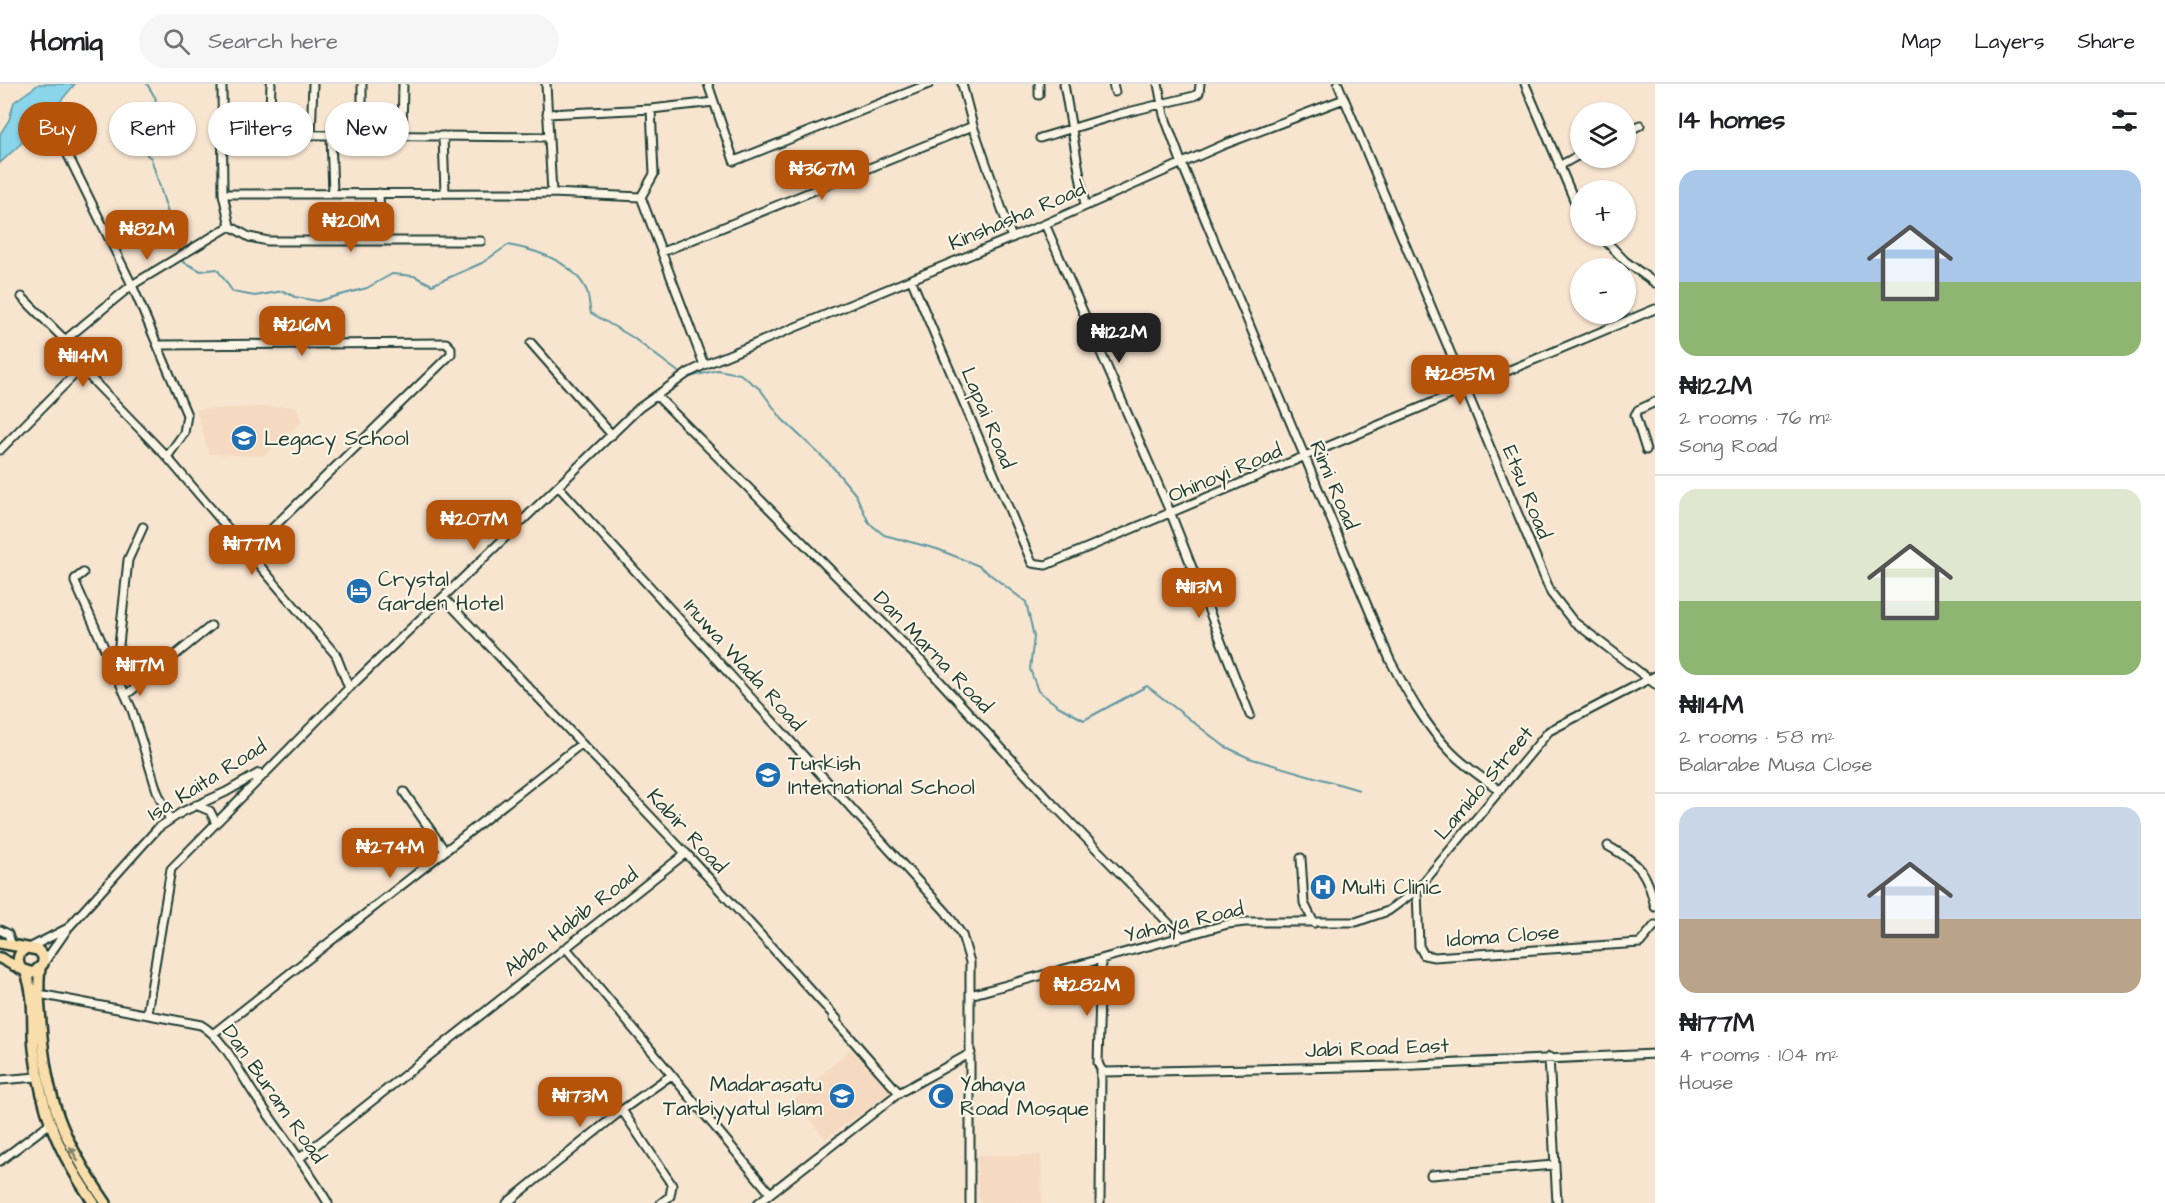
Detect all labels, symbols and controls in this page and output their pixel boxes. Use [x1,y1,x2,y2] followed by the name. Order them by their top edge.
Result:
[139,14,559,68] search box
[30,22,103,61] text: Homiq
[160,25,193,58] icon: search
[208,26,338,57] text: Search here
[1901,27,1941,56] text: Map
[1974,27,2044,56] text: Layers
[2077,27,2135,56] text: Share
[18,102,97,156] chip: Buy
[109,102,196,156] chip: Rent
[208,102,313,156] chip: Filters
[325,102,409,156] chip: New
[1570,102,1636,324] map controls
[1570,102,1636,168] button: layers
[1679,102,1785,138] text: 14 homes
[2108,104,2141,137] icon: filters
[780,150,864,201] pin: ₦367M
[789,155,855,183] text: ₦367M
[944,174,1090,258] street label: Kinshasha Road
[1570,180,1636,246] button: +
[309,202,393,253] pin: ₦201M
[322,207,380,235] text: ₦201M
[1856,209,1964,317] icon: home
[111,210,183,261] pin: ₦82M
[119,215,175,243] text: ₦82M
[1570,258,1636,324] button: −
[260,306,344,357] pin: ₦216M
[273,311,331,339] text: ₦216M
[1077,313,1161,364] pin: ₦122M
[1091,318,1147,346] text: ₦122M
[41,337,125,388] pin: ₦114M
[58,342,108,370] text: ₦114M
[1418,355,1502,406] pin: ₦285M
[1425,360,1495,388] text: ₦285M
[953,363,1022,474] street label: Lapai Road
[1679,368,1752,404] text: ₦122M
[1679,404,1832,432] text: 2 rooms · 76 m²
[229,423,259,453] school or university icon: Legacy School
[264,424,409,455] place label: Legacy School
[1679,432,1777,460] text: Song Road
[1164,436,1287,512] street label: Ohinoyi Road
[1302,436,1366,534] street label: Rimi Road
[1495,441,1559,543] street label: Etsu Road
[432,500,516,551] pin: ₦207M
[440,505,508,533] text: ₦207M
[210,525,294,576] pin: ₦177M
[1856,528,1964,636] icon: home
[223,530,281,558] text: ₦177M
[378,565,504,618] place label: Crystal Garden Hotel
[1157,568,1241,619] pin: ₦113M
[1176,573,1222,601] text: ₦113M
[344,576,374,606] hotel icon: Crystal Garden Hotel
[867,584,999,720] street label: Dan Marna Road
[677,593,811,738] street label: Inuwa Wada Road
[98,646,182,697] pin: ₦117M
[116,651,164,679] text: ₦117M
[1679,687,1744,723] text: ₦114M
[1428,719,1541,846] street label: Lamido Street
[1679,723,1835,751] text: 2 rooms · 58 m²
[142,732,272,828] street label: Isa Kaita Road
[788,749,975,802] place label: Turkish International School
[1679,751,1872,779] text: Balarabe Musa Close
[753,760,783,790] school or university icon: Turkish International School
[640,782,734,880] street label: Kabir Road
[348,828,432,879] pin: ₦274M
[356,833,424,861] text: ₦274M
[1856,846,1964,954] icon: home
[498,860,644,984] street label: Abba Habib Road
[1308,872,1338,902] hospital icon: Multi Clinic
[1342,873,1442,902] place label: Multi Clinic
[1121,894,1247,952] street label: Yahaya Road
[1446,918,1560,954] street label: Idoma Close
[1045,966,1129,1017] pin: ₦282M
[1054,971,1120,999] text: ₦282M
[1679,1005,1755,1041] text: ₦177M
[215,1018,333,1170] street label: Dan Buram Road
[1305,1031,1450,1065] street label: Jabi Road East
[1679,1041,1838,1069] text: 4 rooms · 104 m²
[1679,1069,1733,1097] text: House
[663,1070,823,1125] place label: Madarasatu Tarbiyyatul Islam
[960,1070,1089,1123] place label: Yahaya Road Mosque
[538,1077,622,1128] pin: ₦173M
[827,1081,857,1111] school or university icon: Madarasatu Tarbiyyatul Islam
[926,1081,956,1111] mosque icon: Yahaya Road Mosque
[552,1082,608,1110] text: ₦173M
[69,1145,79,1162] one-way arrow

